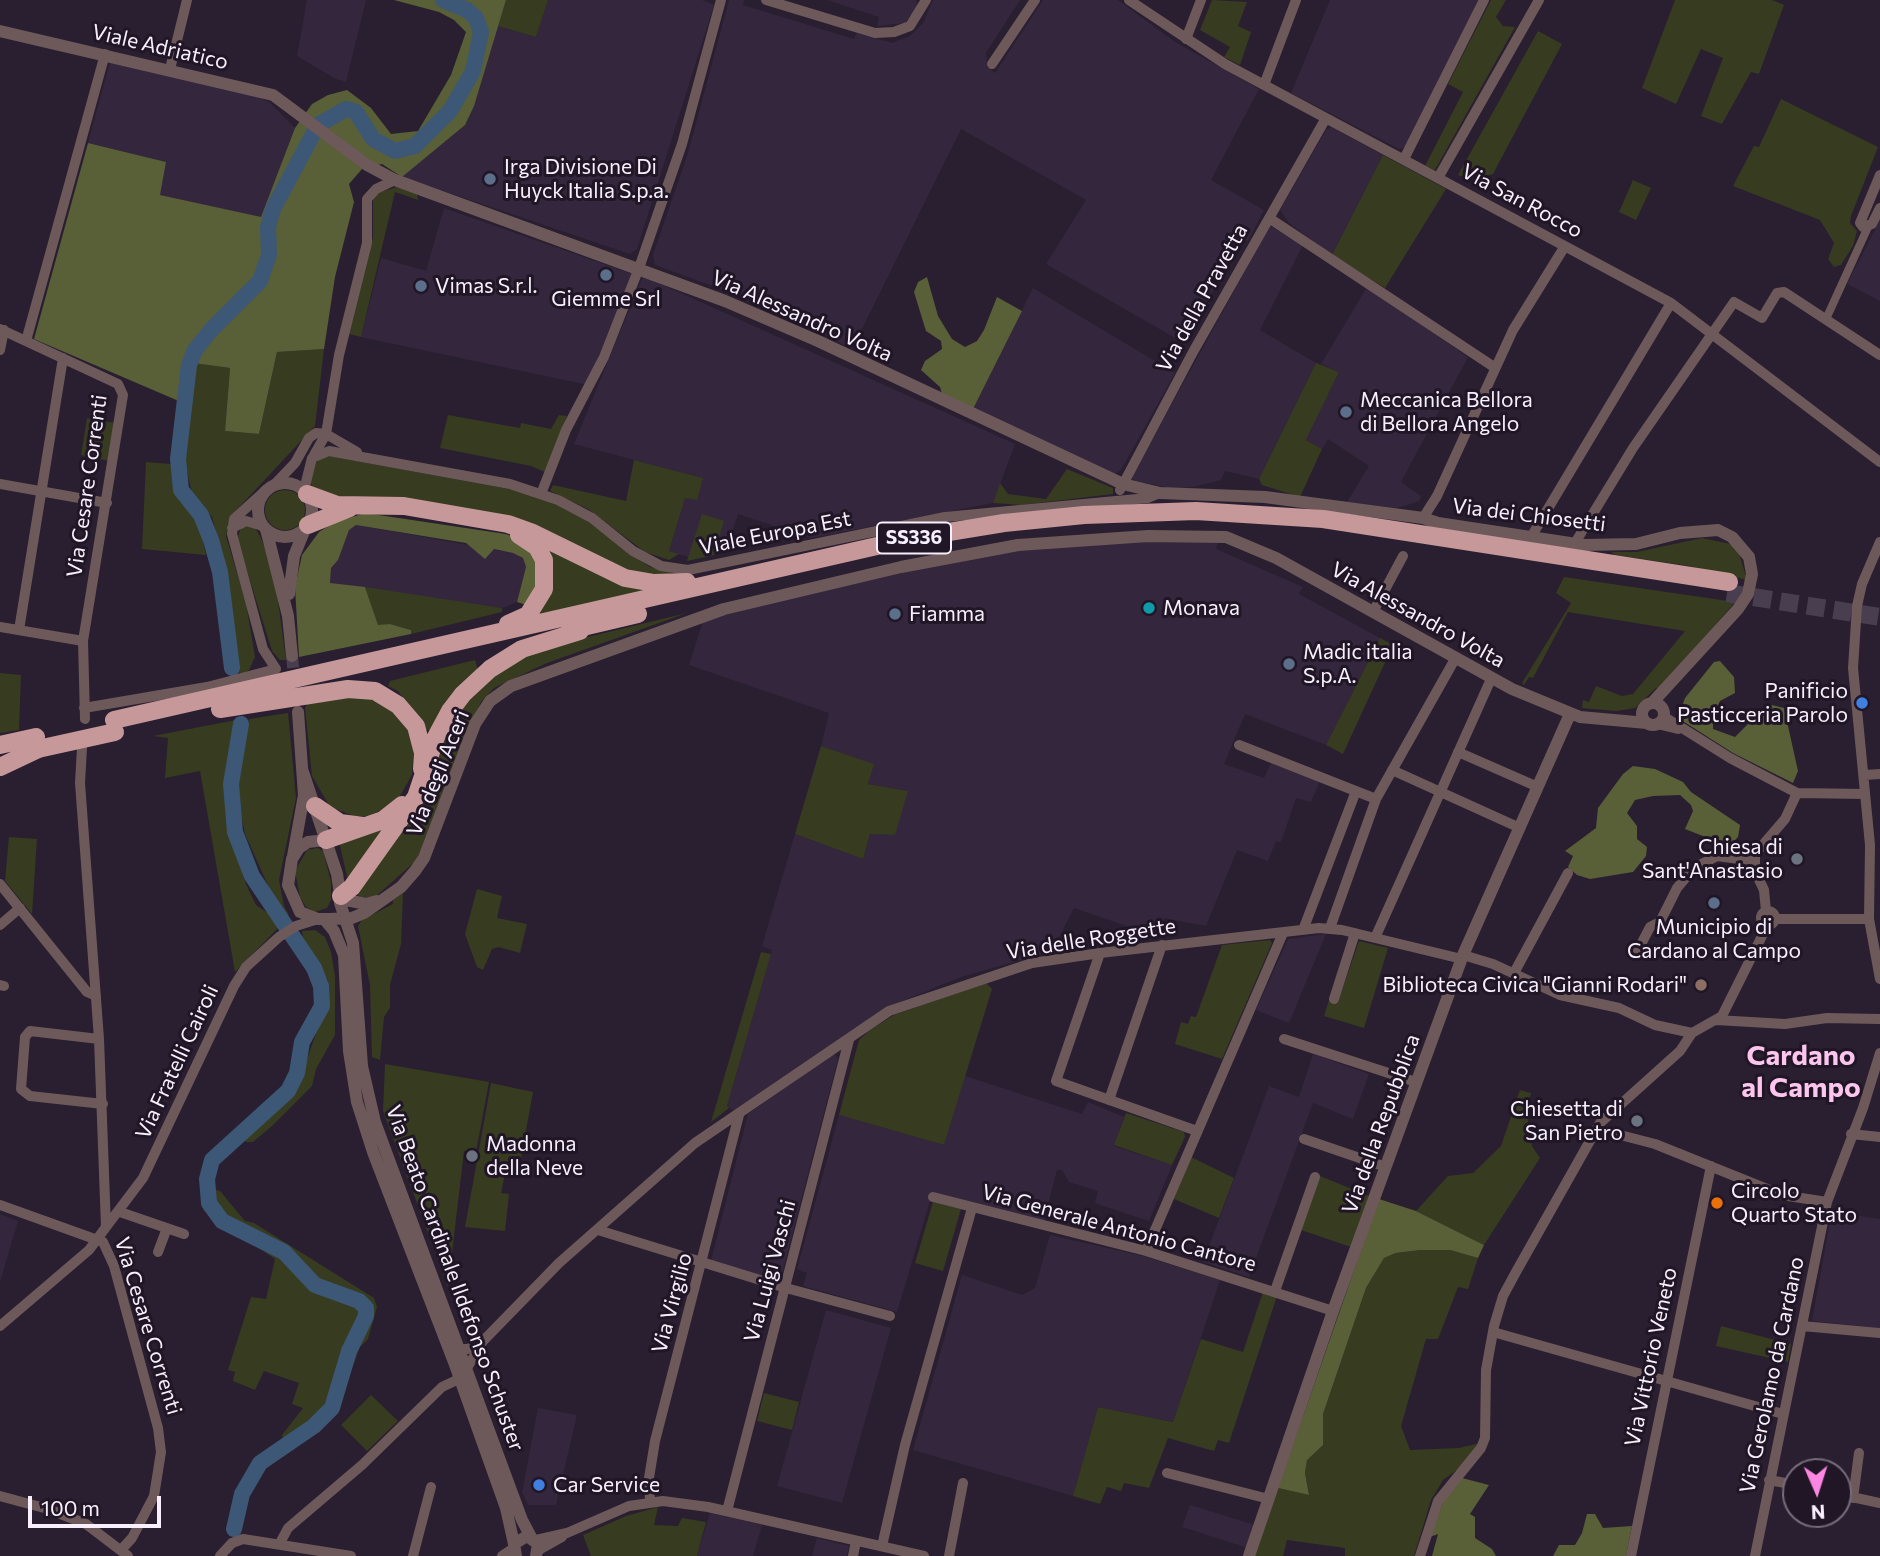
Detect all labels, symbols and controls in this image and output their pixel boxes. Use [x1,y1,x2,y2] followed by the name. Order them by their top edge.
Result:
[89,19,231,75] street label: Viale Adriatico
[504,154,669,204] place label: Irga Divisione Di Huyck Italia S.p.a.
[1457,159,1587,243] street label: Via San Rocco
[482,171,498,187] marker: Irga Divisione Di Huyck Italia S.p.a.
[1151,220,1253,376] street label: Via della Pravetta
[708,265,896,367] street label: Via Alessandro Volta
[598,267,614,283] marker: Giemme Srl
[435,273,538,299] place label: Vimas S.r.l.
[413,278,429,294] marker: Vimas S.r.l.
[551,286,661,312] place label: Giemme Srl
[1360,387,1533,437] place label: Meccanica Bellora di Bellora Angelo
[62,393,112,579] street label: Via Cesare Correnti
[1338,404,1354,420] marker: Meccanica Bellora di Bellora Angelo
[1451,493,1607,537] street label: Via dei Chiosetti
[697,506,853,560] street label: Viale Europa Est
[877,523,951,554] road number: SS336
[1327,557,1509,673] street label: Via Alessandro Volta
[1163,595,1240,621] place label: Monava
[1141,600,1157,616] marker: Monava
[909,601,985,627] place label: Fiamma
[887,606,903,622] marker: Fiamma
[1303,639,1413,689] place label: Madic italia S.p.A.
[1281,656,1297,672] marker: Madic italia S.p.A.
[1677,678,1848,728] place label: Panificio Pasticceria Parolo
[1854,695,1870,711] marker: Panificio Pasticceria Parolo
[401,706,475,840] street label: Via degli Aceri
[1642,834,1783,884] place label: Chiesa di Sant'Anastasio
[1789,851,1805,867] marker: Chiesa di Sant'Anastasio
[1706,895,1722,911] marker: Municipio di Cardano al Campo
[1004,913,1178,965] street label: Via delle Roggette
[1627,914,1801,964] place label: Municipio di Cardano al Campo
[1383,972,1687,998] place label: Biblioteca Civica "Gianni Rodari"
[1693,977,1709,993] marker: Biblioteca Civica "Gianni Rodari"
[130,981,224,1143] street label: Via Fratelli Cairoli
[1337,1031,1425,1217] street label: Via della Repubblica
[1741,1039,1861,1105] district label: Cardano al Campo
[1510,1096,1623,1146] place label: Chiesetta di San Pietro
[380,1102,530,1454] street label: Via Beato Cardinale Ildefonso Schuster
[1629,1113,1645,1129] marker: Chiesetta di San Pietro
[486,1131,583,1181] place label: Madonna della Neve
[464,1148,480,1164] marker: Madonna della Neve
[1731,1178,1857,1228] place label: Circolo Quarto Stato
[979,1179,1259,1277] street label: Via Generale Antonio Cantore
[1709,1195,1725,1211] marker: Circolo Quarto Stato
[739,1197,801,1345] street label: Via Luigi Vaschi
[109,1234,187,1418] street label: Via Cesare Correnti
[646,1250,698,1356] street label: Via Virgilio
[1735,1254,1809,1496] street label: Via Gerolamo da Cardano
[1620,1265,1682,1449] street label: Via Vittorio Veneto
[1782,1458,1852,1528] north arrow
[553,1472,660,1498] place label: Car Service
[531,1477,547,1493] marker: Car Service
[32,1482,164,1526] scale bar
[41,1495,100,1520] text: 100 m
[1810,1501,1826,1524] text: N

